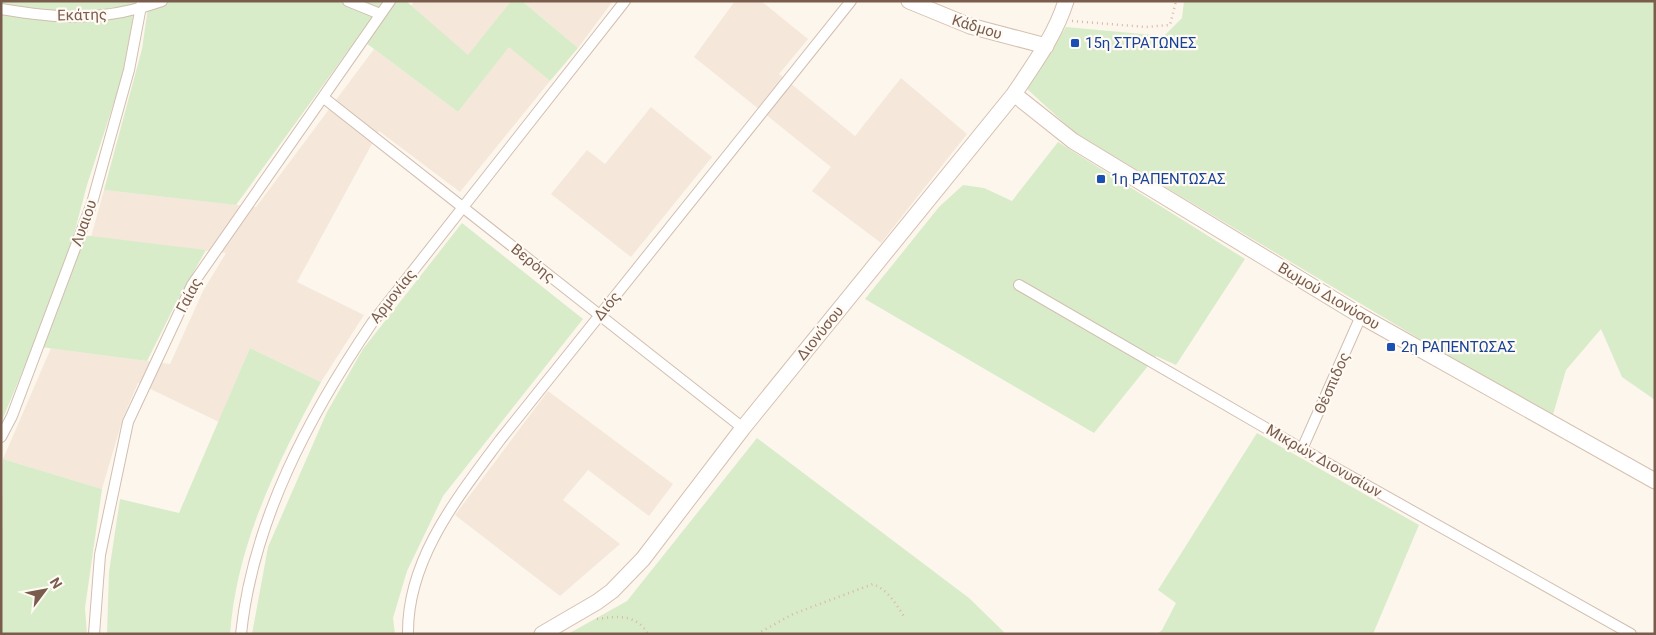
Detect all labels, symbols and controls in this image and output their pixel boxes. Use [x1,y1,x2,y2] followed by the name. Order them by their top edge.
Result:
[57,6,107,24] street label: Εκάτης
[950,11,1004,43] street label: Κάδμου
[1085,34,1197,52] place label: 15η ΣΤΡΑΤΩΝΕΣ
[1069,37,1081,49] marker: 15η ΣΤΡΑΤΩΝΕΣ
[1111,170,1226,188] place label: 1η ΡΑΠΕΝΤΩΣΑΣ
[1095,173,1107,185] marker: 1η ΡΑΠΕΝΤΩΣΑΣ
[67,197,101,249] street label: Λυαιου
[507,240,559,286] street label: Βερόης
[1275,259,1383,333] street label: Βωμού Διονύσου
[366,265,420,327] street label: Αρμονίας
[172,274,206,316] street label: Γαίας
[590,288,624,324] street label: Διός
[793,302,847,364] street label: Διονύσου
[1401,338,1516,356] place label: 2η ΡΑΠΕΝΤΩΣΑΣ
[1385,341,1397,353] marker: 2η ΡΑΠΕΝΤΩΣΑΣ
[1310,349,1354,417] street label: Θέσπιδος
[1263,421,1385,501] street label: Μικρών Διονυσίων
[20,565,70,615] north arrow
[47,575,65,592] text: N

